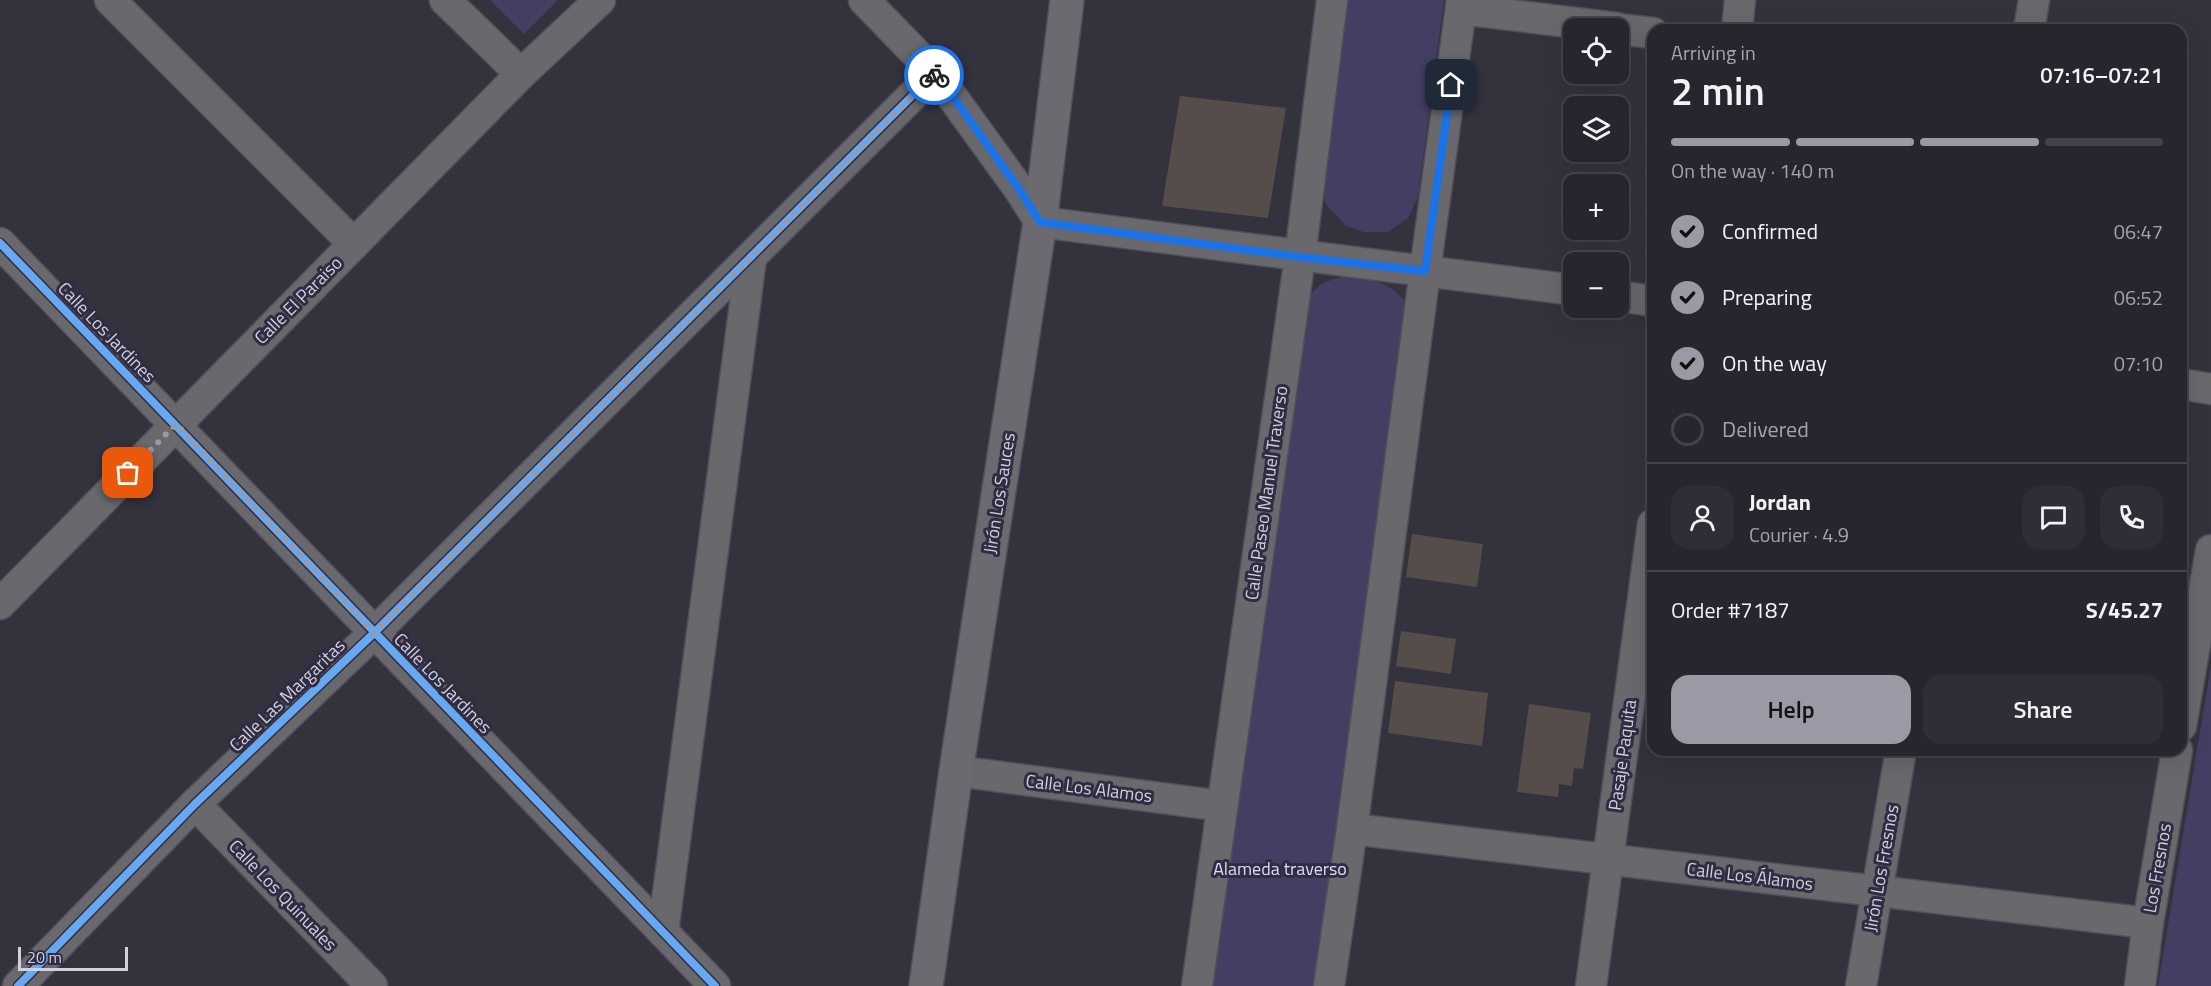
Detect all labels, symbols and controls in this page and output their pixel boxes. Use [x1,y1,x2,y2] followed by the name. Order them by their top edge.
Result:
[1563,18,1629,318] map controls
[1563,18,1629,84] button: locate
[1671,37,1756,68] text: Arriving in
[904,45,964,105] courier
[2040,58,2163,92] text: 07:16–07:21
[918,59,951,92] icon: bike
[1425,59,1476,110] pin
[1671,61,1765,120] text: 2 min
[1434,68,1467,101] icon: home
[1563,96,1629,162] button: layers
[1671,155,1834,186] text: On the way · 140 m
[1563,174,1629,240] button: +
[1722,214,1818,248] text: Confirmed
[1671,215,1704,248] icon: check
[2114,216,2163,247] text: 06:47
[248,250,348,350] street label: Calle El Paraiso
[1563,252,1629,318] button: −
[52,275,162,389] street label: Calle Los Jardines
[1722,280,1812,314] text: Preparing
[1671,281,1704,314] icon: check
[2114,282,2163,313] text: 06:52
[1722,346,1827,380] text: On the way
[1671,347,1704,380] icon: check
[2114,348,2163,379] text: 07:10
[1238,384,1294,602] street label: Calle Paseo Manuel Traverso
[1722,412,1809,446] text: Delivered
[976,431,1022,555] street label: Jirón Los Sauces
[102,447,153,498] pin
[111,456,144,489] icon: bag
[1749,485,1811,519] text: Jordan
[1671,486,1734,549] button: person
[2022,486,2085,549] button: chat
[2100,486,2163,549] button: phone
[1749,519,1849,550] text: Courier · 4.9
[1671,593,1790,627] text: Order #7187
[2086,593,2163,627] text: S/45.27
[388,626,498,740] street label: Calle Los Jardines
[223,632,351,758] street label: Calle Las Margaritas
[1671,675,1911,744] button: Help
[1923,675,2163,744] button: Share
[1601,698,1643,812] street label: Pasaje Paquita
[1024,767,1154,809] street label: Calle Los Alamos
[1857,802,1905,934] street label: Jirón Los Fresnos
[2136,821,2178,915] street label: Los Fresnos
[223,833,343,957] street label: Calle Los Quinuales
[1213,855,1347,882] park label: Alameda traverso
[1685,855,1815,897] street label: Calle Los Álamos
[18,944,128,972] scale bar
[27,945,62,969] text: 20 m

